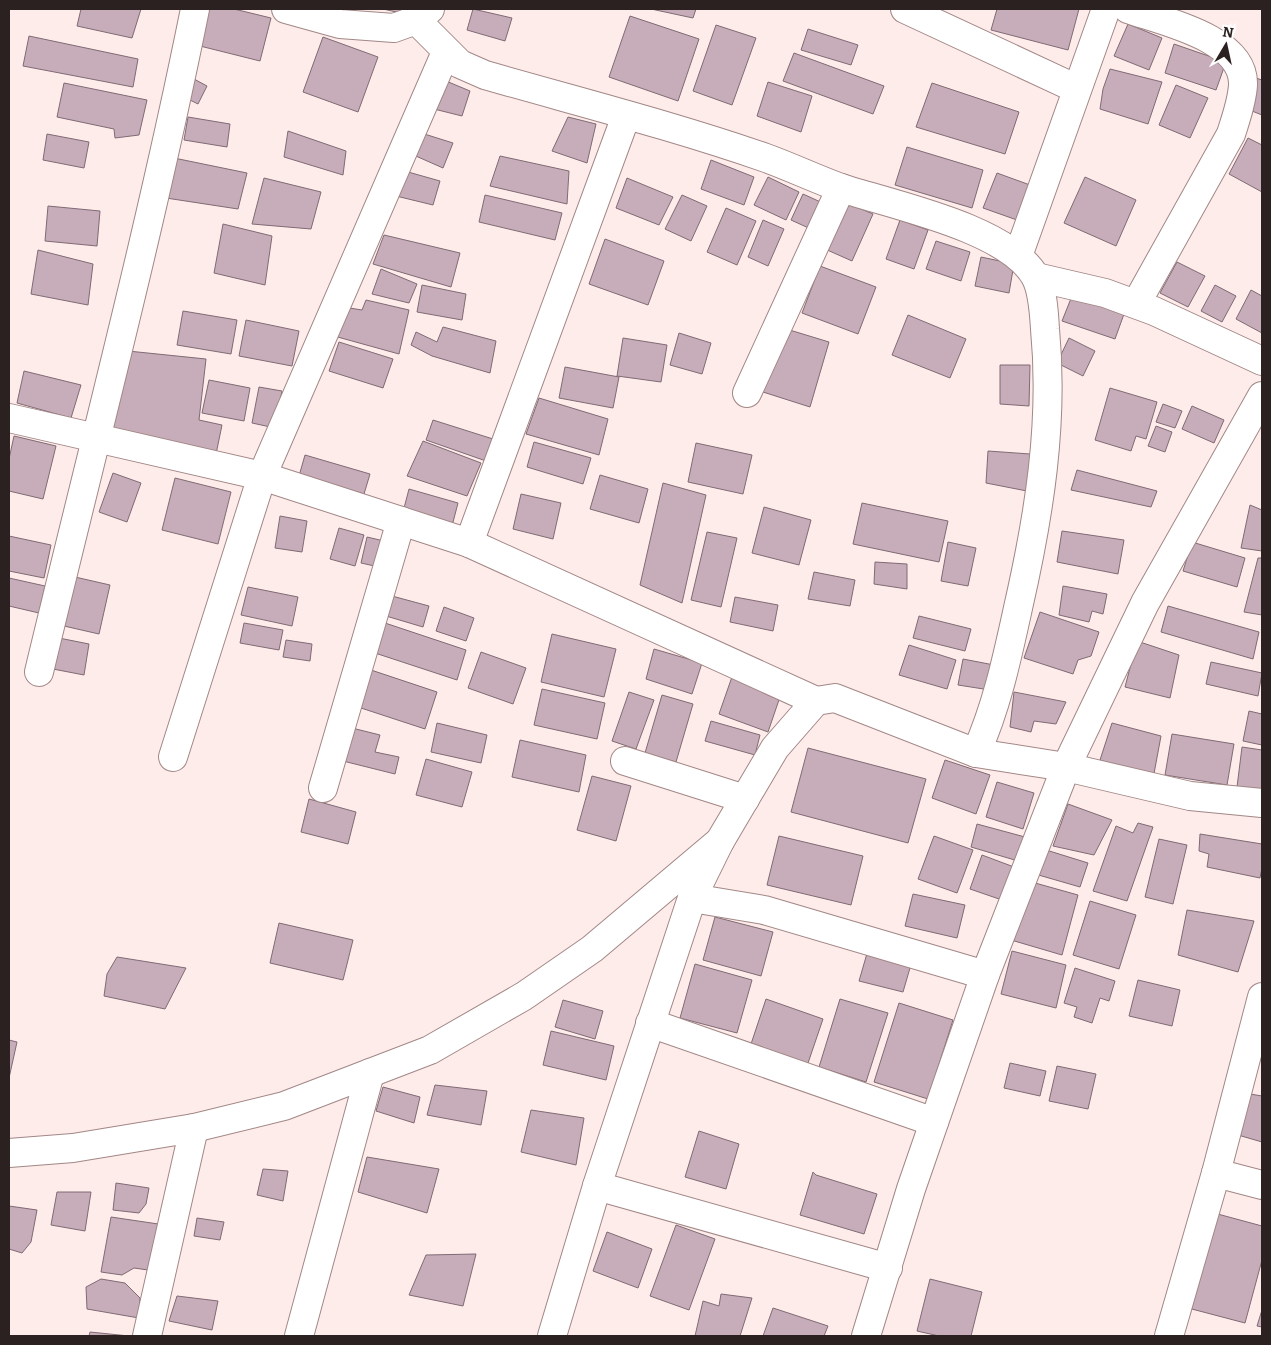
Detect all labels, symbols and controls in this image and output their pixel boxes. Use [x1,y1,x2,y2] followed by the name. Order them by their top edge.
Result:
[1201,20,1251,70] north arrow
[1221,23,1235,42] text: N

